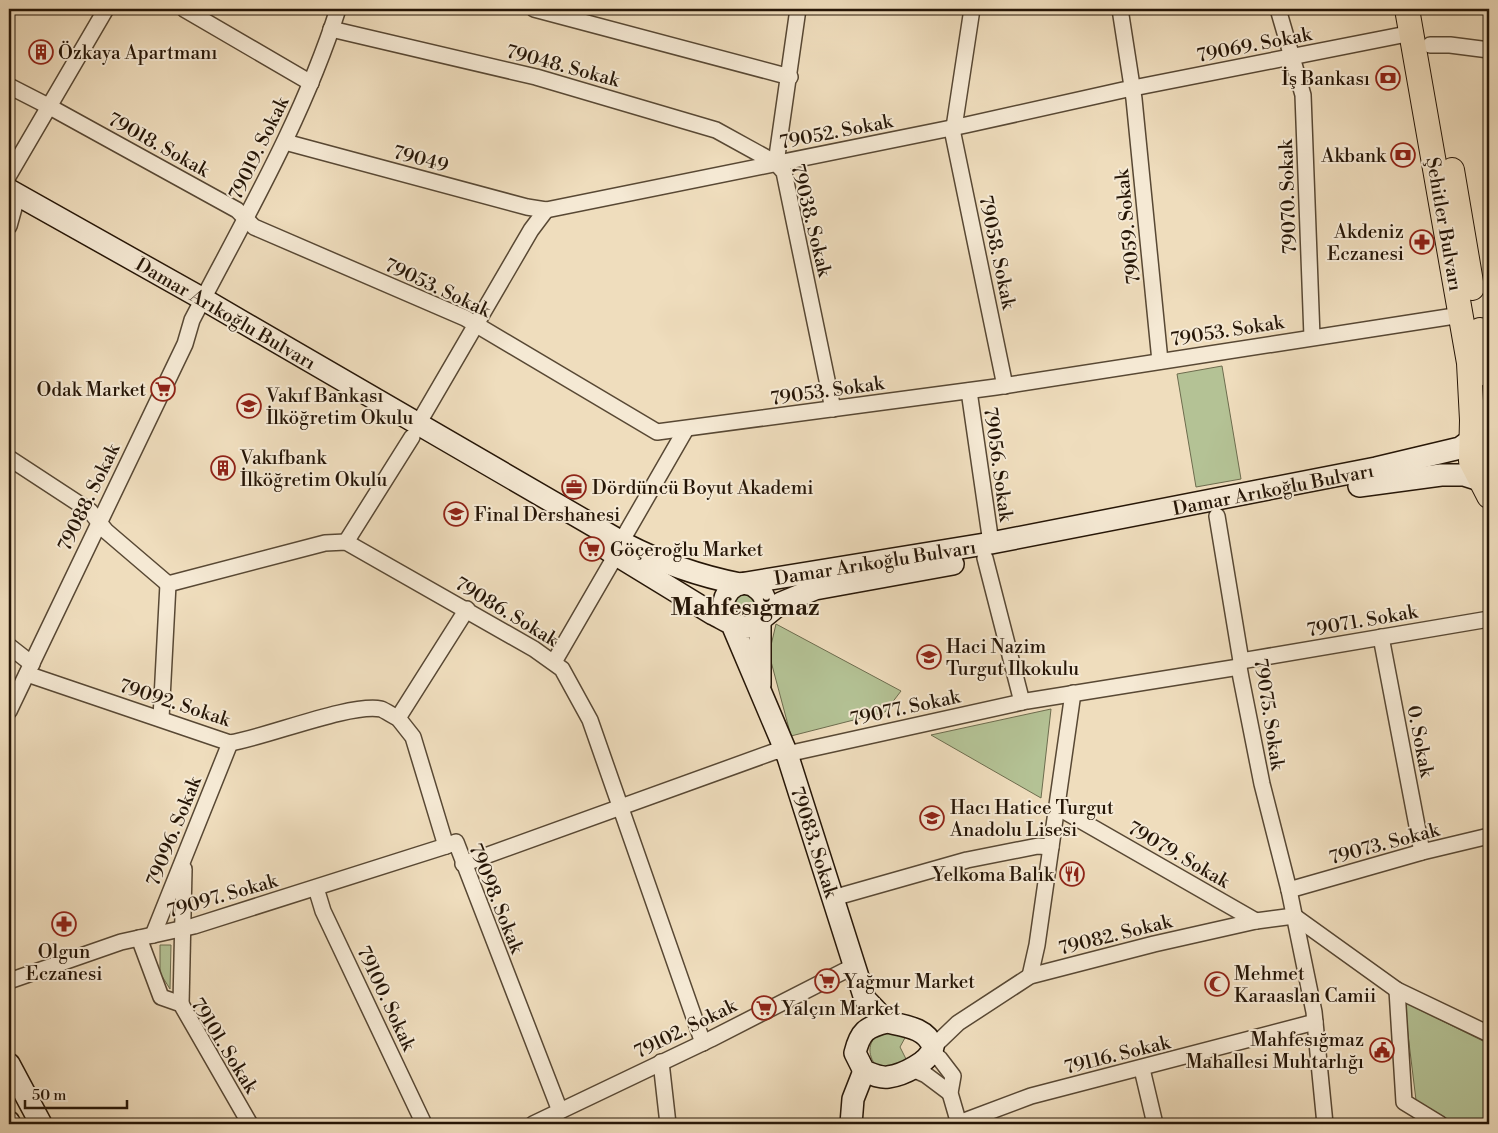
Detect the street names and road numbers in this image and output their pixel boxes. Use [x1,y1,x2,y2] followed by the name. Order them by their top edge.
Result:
[1195,22,1315,68] street label: 79069. Sokak
[504,39,623,93] street label: 79048. Sokak
[224,92,295,204] street label: 79019. Sokak
[104,107,214,183] street label: 79018. Sokak
[778,109,896,155] street label: 79052. Sokak
[1274,138,1302,255] street label: 79070. Sokak
[390,140,451,178] street label: 79049
[1420,155,1468,293] street label: Şehitler Bulvarı
[785,161,837,280] street label: 79038. Sokak
[1110,167,1146,285] street label: 79059. Sokak
[973,193,1021,312] street label: 79058. Sokak
[131,252,320,375] street label: Damar Arıkoğlu Bulvarı
[381,253,495,323] street label: 79053. Sokak
[1169,310,1286,352] street label: 79053. Sokak
[769,371,886,411] street label: 79053. Sokak
[978,405,1018,524] street label: 79056. Sokak
[53,439,126,555] street label: 79088. Sokak
[1171,459,1376,521] street label: Damar Arıkoğlu Bulvarı
[772,535,978,591] street label: Damar Arıkoğlu Bulvarı
[450,572,563,653] street label: 79086. Sokak
[1305,599,1420,643] street label: 79071. Sokak
[1248,657,1290,773] street label: 79075. Sokak
[116,674,234,733] street label: 79092. Sokak
[848,684,963,731] street label: 79077. Sokak
[1401,703,1439,780] street label: 0. Sokak
[141,772,207,890] street label: 79096. Sokak
[785,784,844,902] street label: 79083. Sokak
[1123,816,1235,894] street label: 79079. Sokak
[1327,817,1443,870] street label: 79073. Sokak
[463,840,529,958] street label: 79098. Sokak
[164,868,281,923] street label: 79097. Sokak
[1056,909,1175,961] street label: 79082. Sokak
[351,942,421,1056] street label: 79100. Sokak
[185,993,264,1099] street label: 79101. Sokak
[630,993,741,1064] street label: 79102. Sokak
[1062,1030,1174,1080] street label: 79116. Sokak

